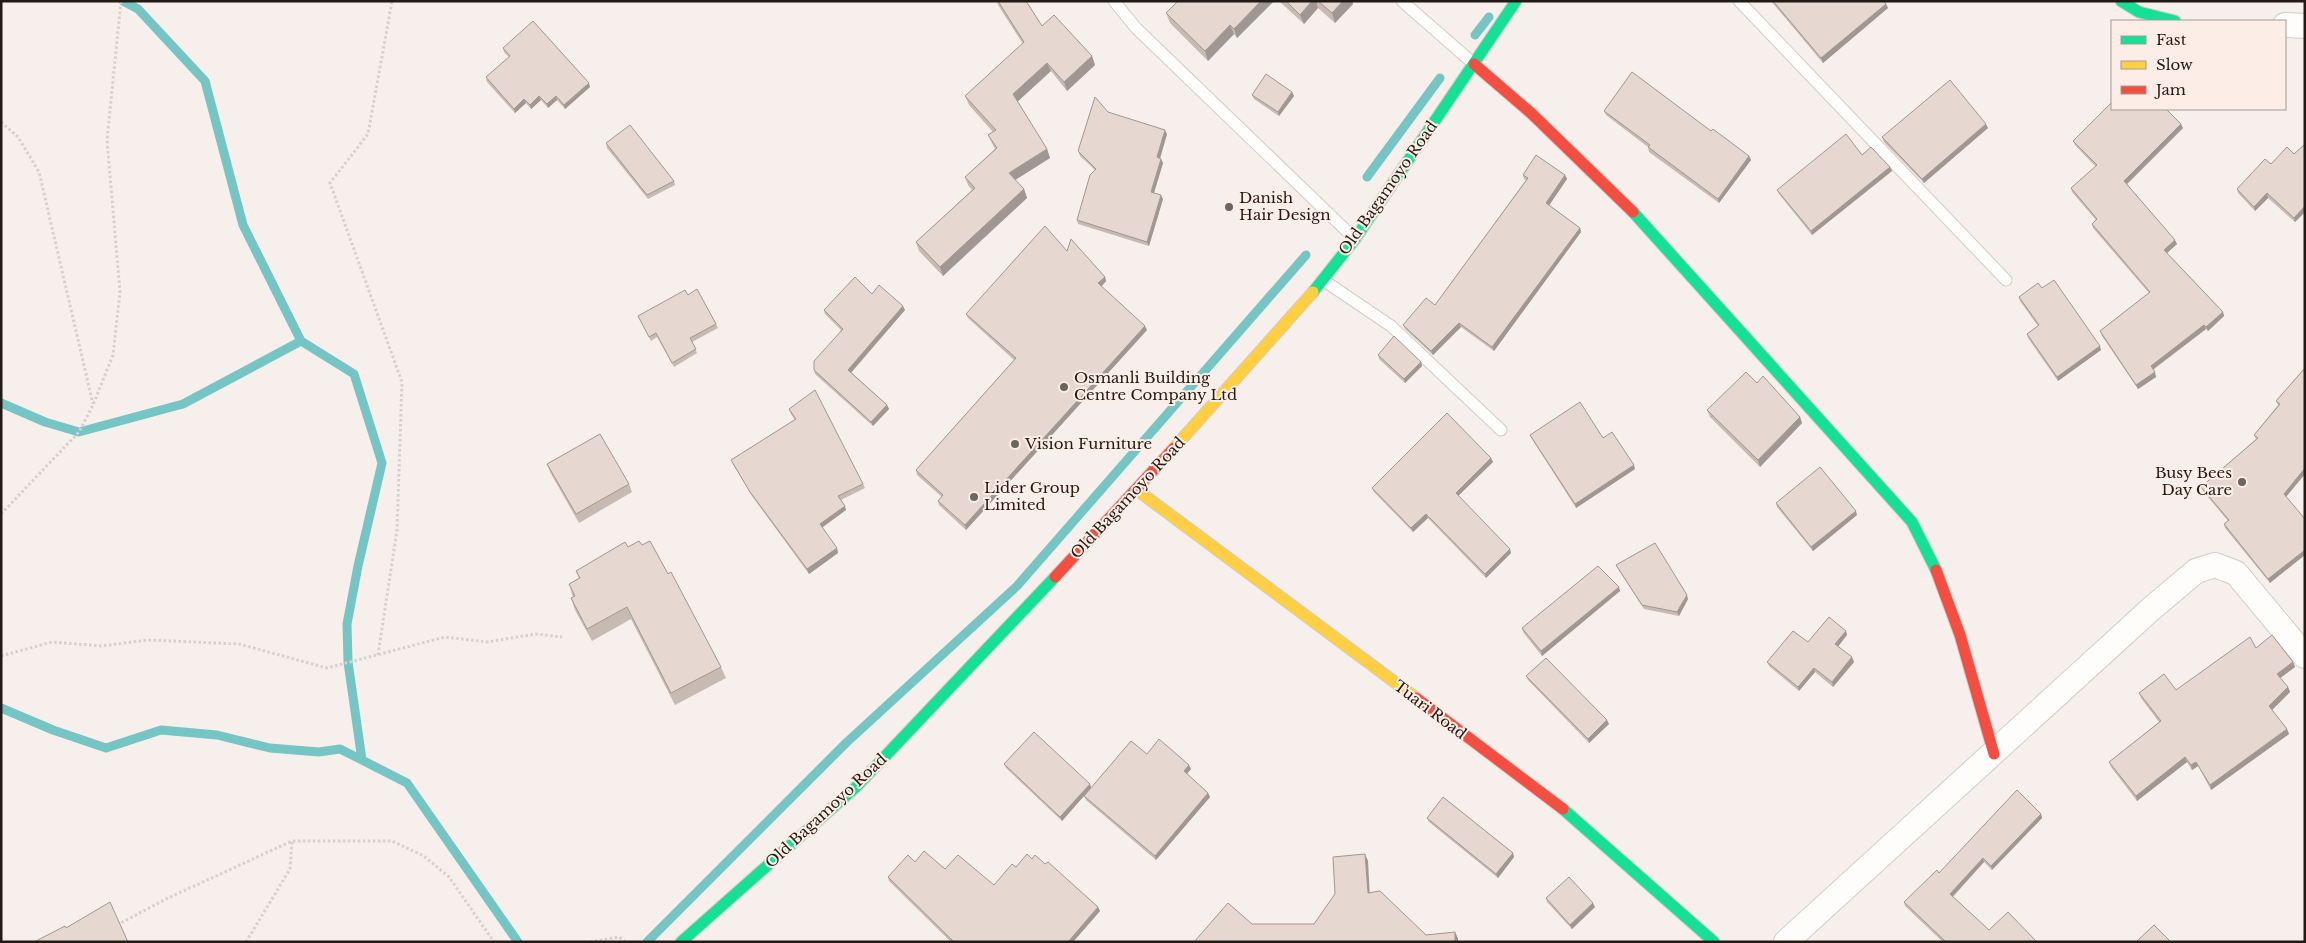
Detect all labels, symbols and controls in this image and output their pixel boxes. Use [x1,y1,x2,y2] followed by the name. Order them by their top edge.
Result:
[2111,20,2286,110] legend
[2156,30,2187,49] text: Fast
[2156,55,2193,74] text: Slow
[2154,80,2186,99] text: Jam
[1334,117,1441,258] street label: Old Bagamoyo Road
[1239,188,1330,224] place label: Danish Hair Design
[1223,201,1235,213] marker: Danish Hair Design
[1074,368,1237,404] place label: Osmanli Building Centre Company Ltd
[1058,381,1070,393] marker: Osmanli Building Centre Company Ltd
[1066,433,1189,562] street label: Old Bagamoyo Road
[1024,434,1152,453] place label: Vision Furniture
[1009,438,1021,450] marker: Vision Furniture
[2155,463,2232,499] place label: Busy Bees Day Care
[2236,476,2248,488] marker: Busy Bees Day Care
[984,478,1080,514] place label: Lider Group Limited
[968,491,980,503] marker: Lider Group Limited
[1390,676,1470,743] street label: Tuari Road
[761,749,890,872] street label: Old Bagamoyo Road

